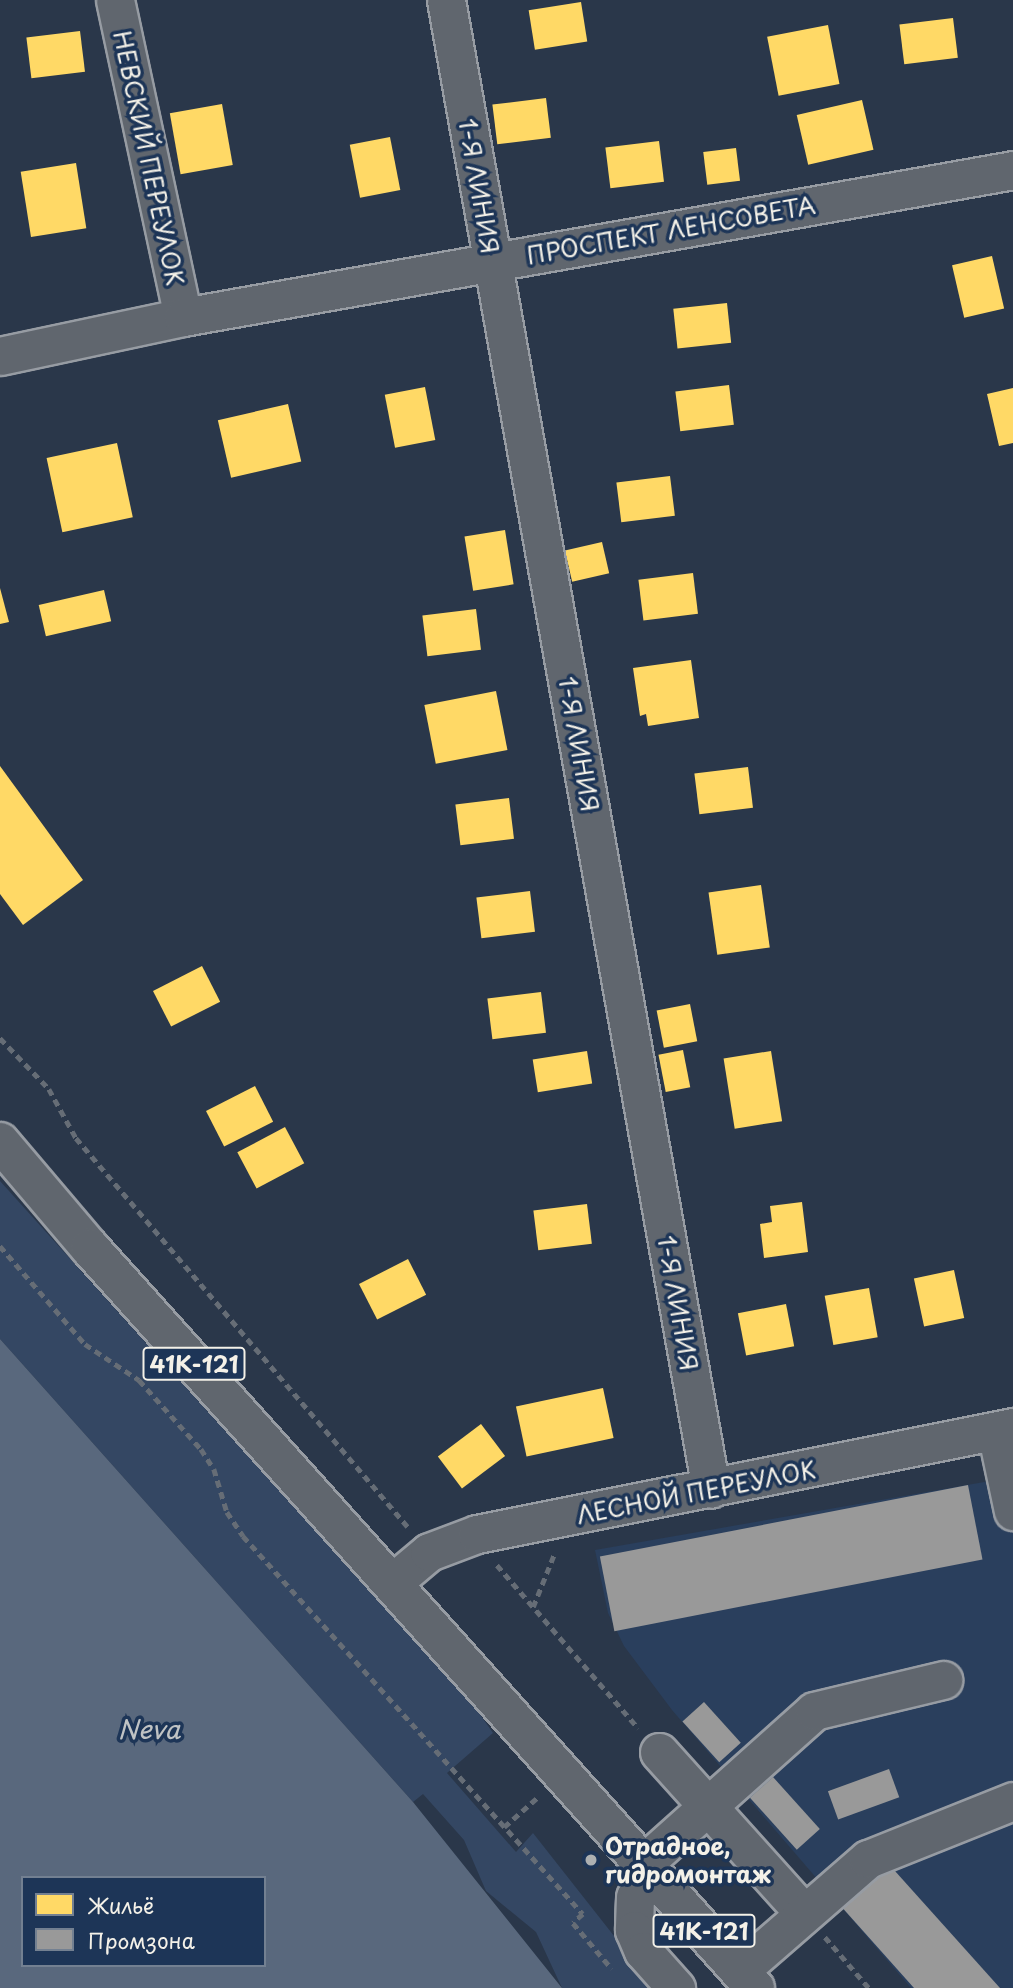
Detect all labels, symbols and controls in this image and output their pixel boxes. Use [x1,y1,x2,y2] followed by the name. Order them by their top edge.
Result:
[108,28,190,288] street label: НЕВСКИЙ ПЕРЕУЛОК
[453,116,505,256] street label: 1-Я ЛИНИЯ
[524,190,818,270] street label: ПРОСПЕКТ ЛЕНСОВЕТА
[553,674,605,814] street label: 1-Я ЛИНИЯ
[652,1233,704,1373] street label: 1-Я ЛИНИЯ
[142,1344,246,1384] road number: 41К-121
[573,1455,819,1529] street label: ЛЕСНОЙ ПЕРЕУЛОК
[118,1713,180,1745] water label: Neva
[605,1832,771,1888] place label: Отрадное, гидромонтаж
[583,1852,599,1868] marker: Отрадное, гидромонтаж
[21,1876,266,1967] legend
[88,1889,154,1921] text: Жильё
[652,1912,756,1950] road number: 41К-121
[88,1924,195,1956] text: Промзона

